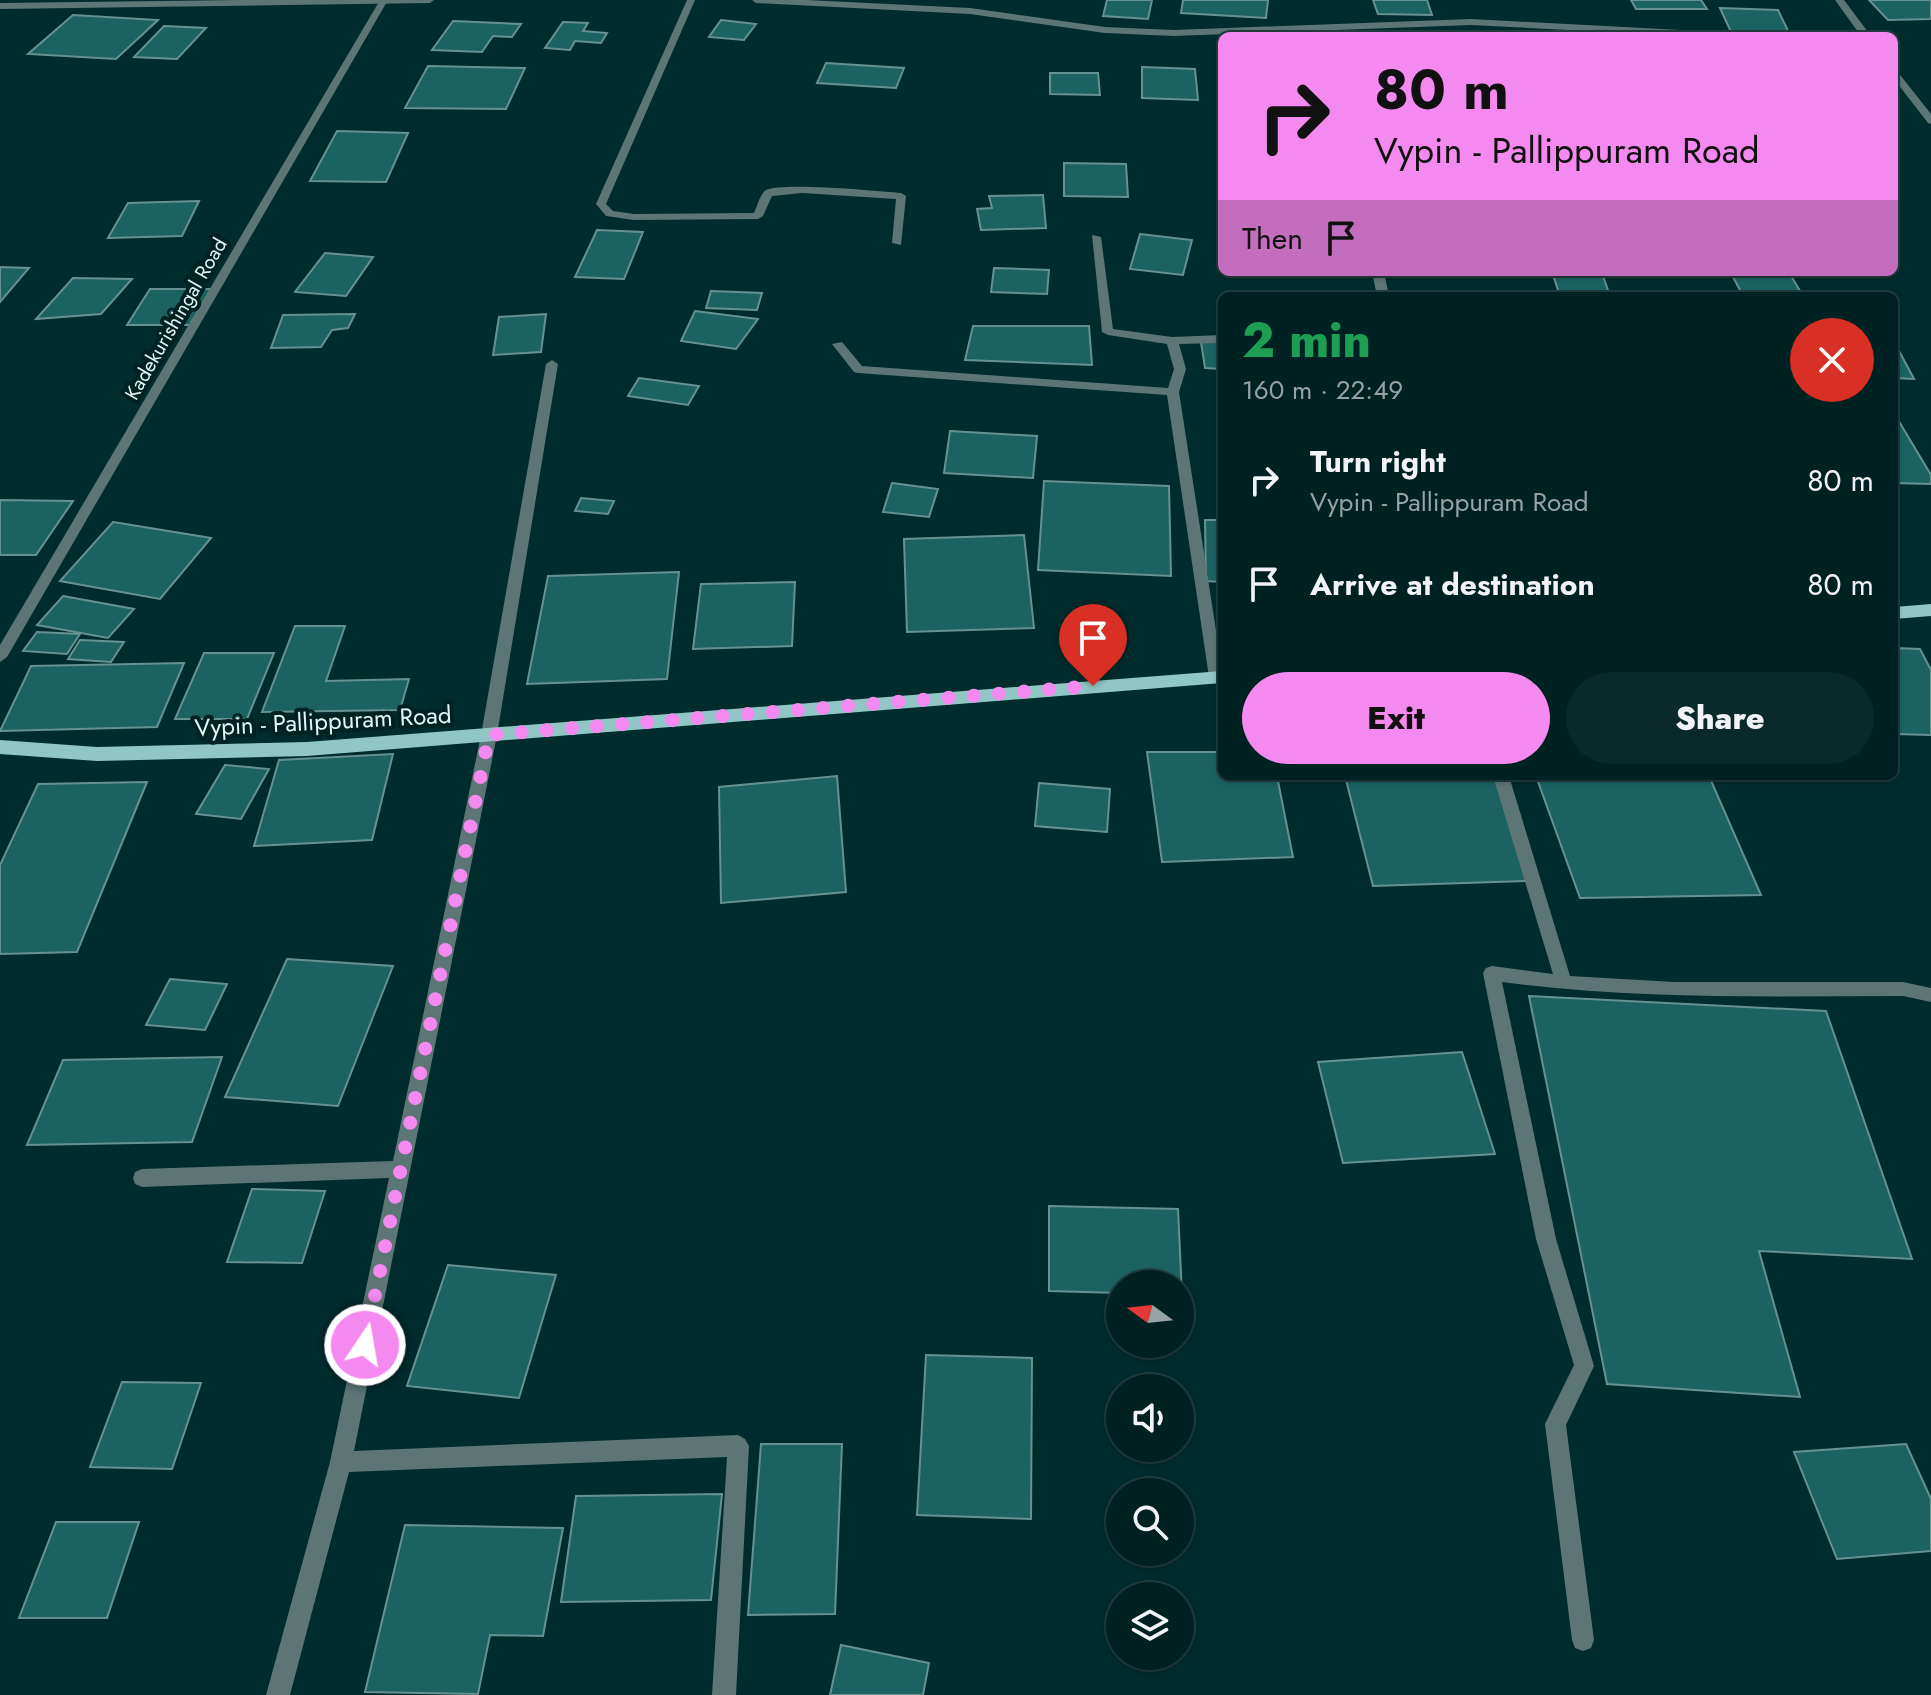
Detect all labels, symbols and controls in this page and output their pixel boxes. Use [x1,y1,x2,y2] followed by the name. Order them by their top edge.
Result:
[1374,49,1509,130] text: 80 m
[1242,64,1346,168] icon: right
[1374,124,1760,176] text: Vypin - Pallippuram Road
[1319,216,1363,260] icon: arrive
[1242,217,1303,260] text: Then
[118,233,234,405] street label: Kadekurishingal Road
[1242,306,1371,375] text: 2 min
[1790,318,1874,402] button: close
[1242,371,1403,409] text: 160 m · 22:49
[1310,440,1446,483] text: Turn right
[1242,458,1286,502] icon: right
[1807,459,1874,502] text: 80 m
[1310,483,1588,521] text: Vypin - Pallippuram Road
[1242,562,1286,606] icon: arrive
[1310,563,1595,606] text: Arrive at destination
[1807,563,1874,606] text: 80 m
[1059,604,1127,686] pin
[1071,616,1115,660] icon: arrive
[1242,672,1550,764] button: Exit
[1566,672,1874,764] button: Share
[194,697,452,745] street label: Vypin - Pallippuram Road
[1106,1270,1194,1358] north arrow
[1106,1270,1194,1670] map controls
[323,1303,407,1387] position arrow
[1106,1374,1194,1462] button: sound
[1106,1478,1194,1566] button: search
[1106,1582,1194,1670] button: layers

